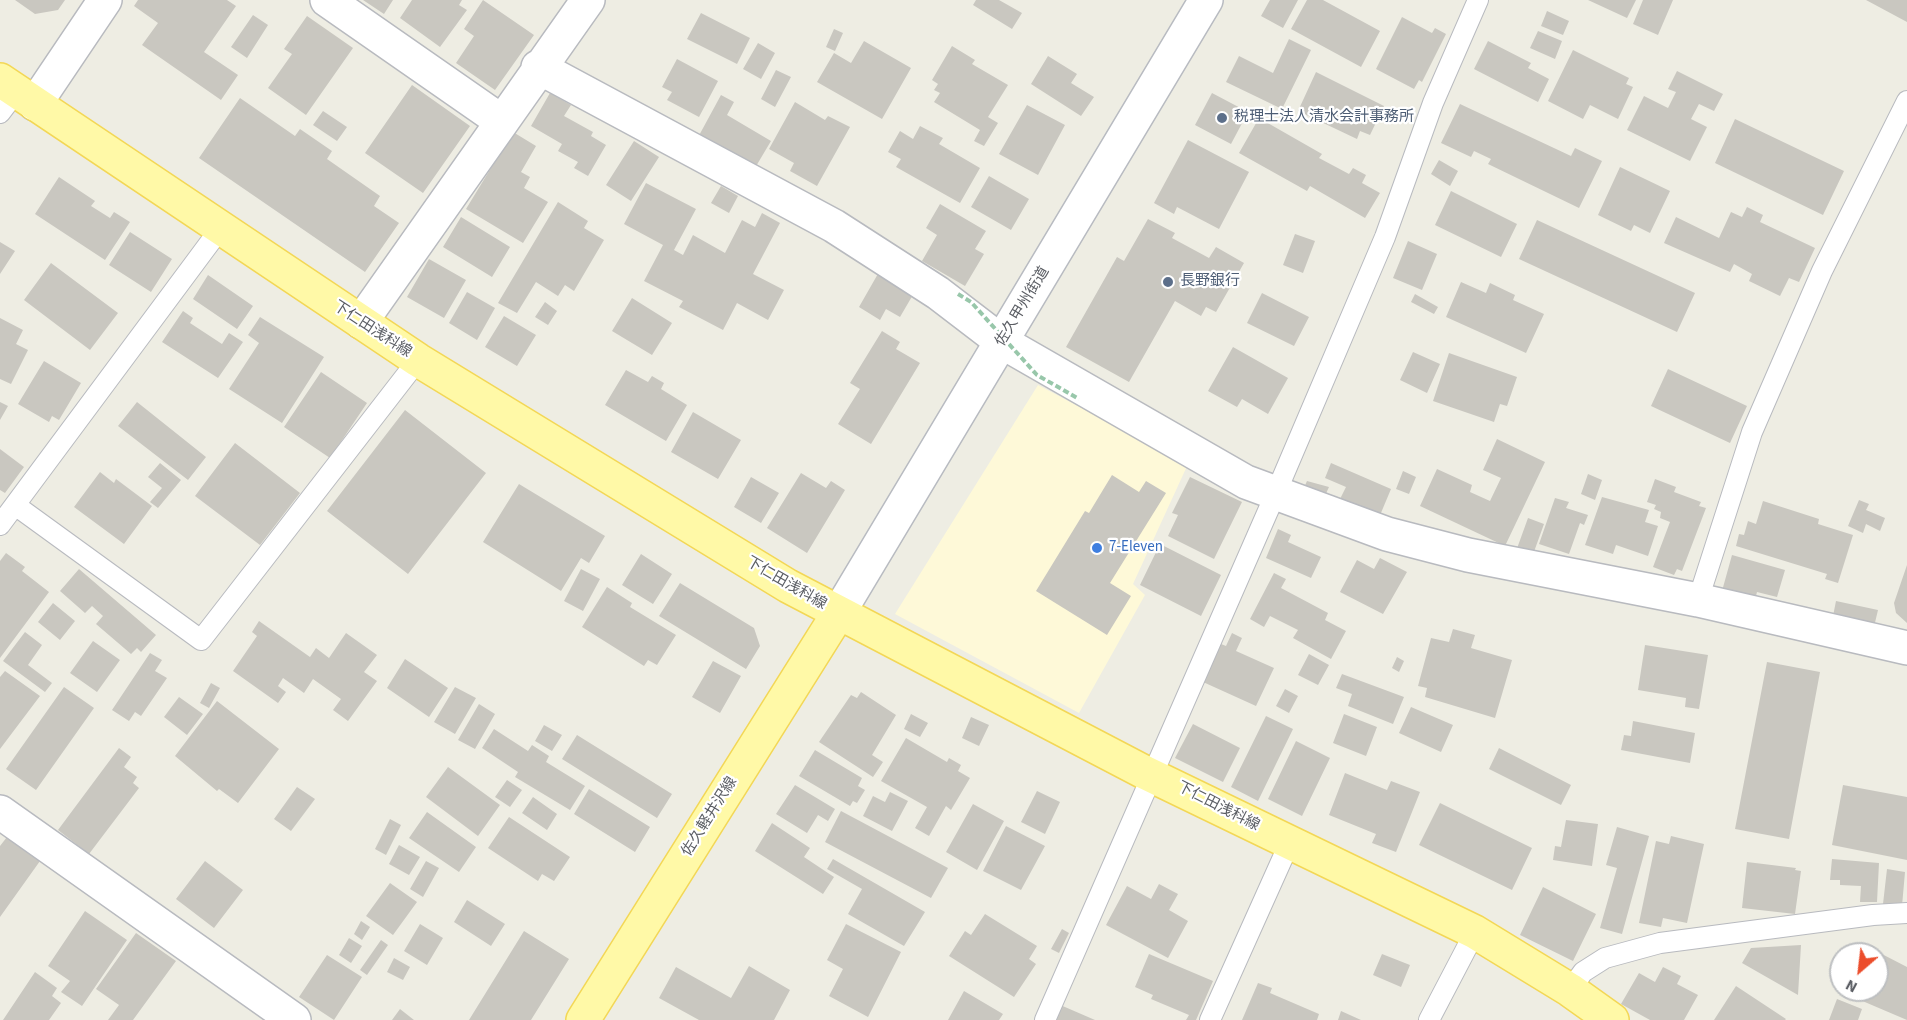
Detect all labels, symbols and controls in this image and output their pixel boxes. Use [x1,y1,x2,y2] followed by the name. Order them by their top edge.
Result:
[1234,109,1414,127] place label: 税理士法人清水会計事務所
[1215,111,1229,125] marker: 税理士法人清水会計事務所
[992,264,1054,350] street label: 佐久甲州街道
[1180,273,1240,291] place label: 長野銀行
[1161,275,1175,289] marker: 長野銀行
[329,298,415,362] street label: 下仁田浅科線
[1109,539,1163,557] place label: 7-Eleven
[1090,541,1104,555] marker: 7-Eleven
[743,554,829,614] street label: 下仁田浅科線
[679,774,741,860] street label: 佐久軽井沢線
[1174,779,1262,835] street label: 下仁田浅科線
[1829,942,1889,1002] north arrow
[1842,974,1861,998] text: N

